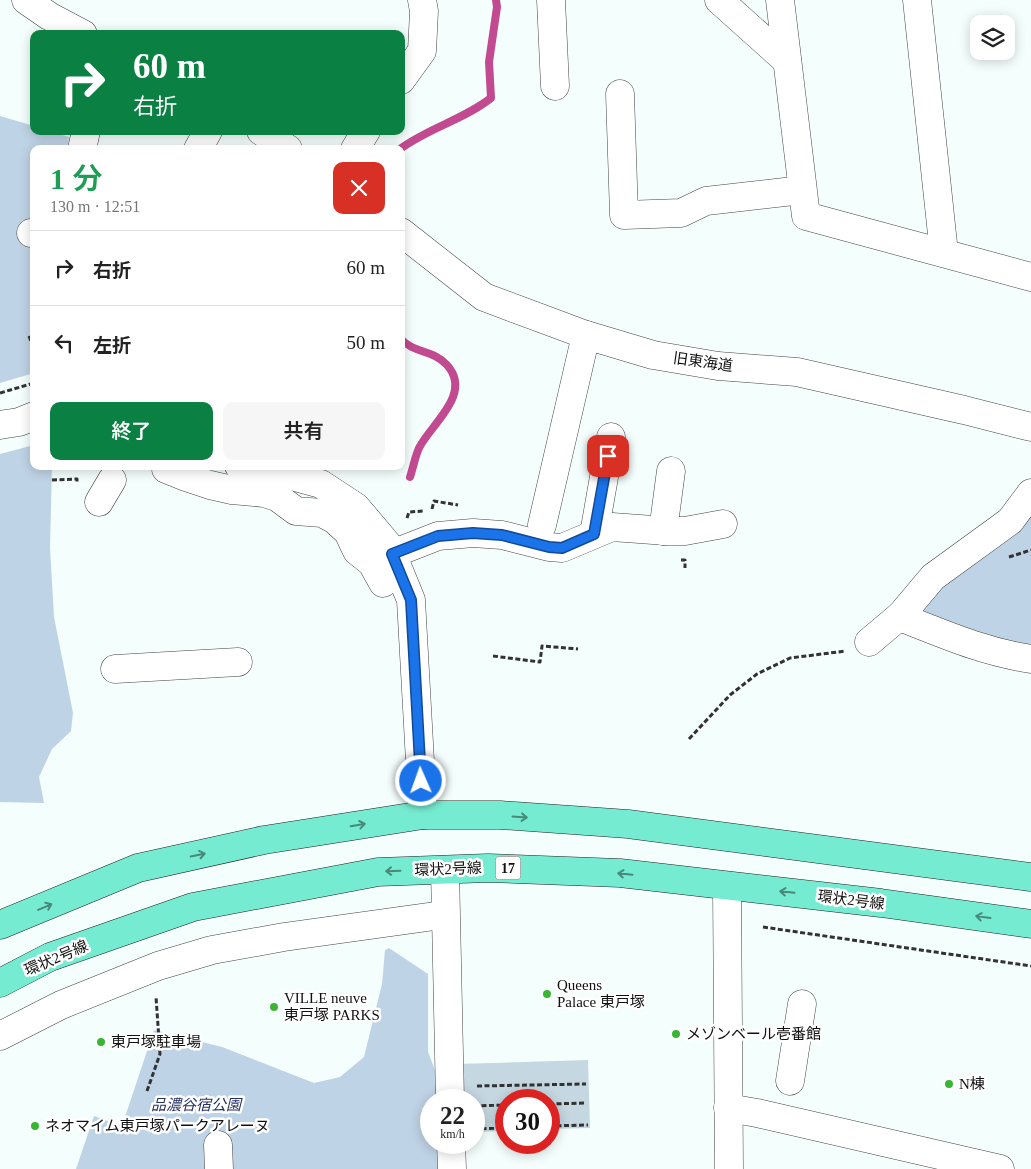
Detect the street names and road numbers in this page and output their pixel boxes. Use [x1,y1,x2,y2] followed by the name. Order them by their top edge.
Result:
[672,350,734,374] street label: 旧東海道
[496,856,520,880] road number: 17
[414,859,482,878] street label: 環状2号線
[817,887,886,912] street label: 環状2号線
[21,937,90,979] street label: 環状2号線

